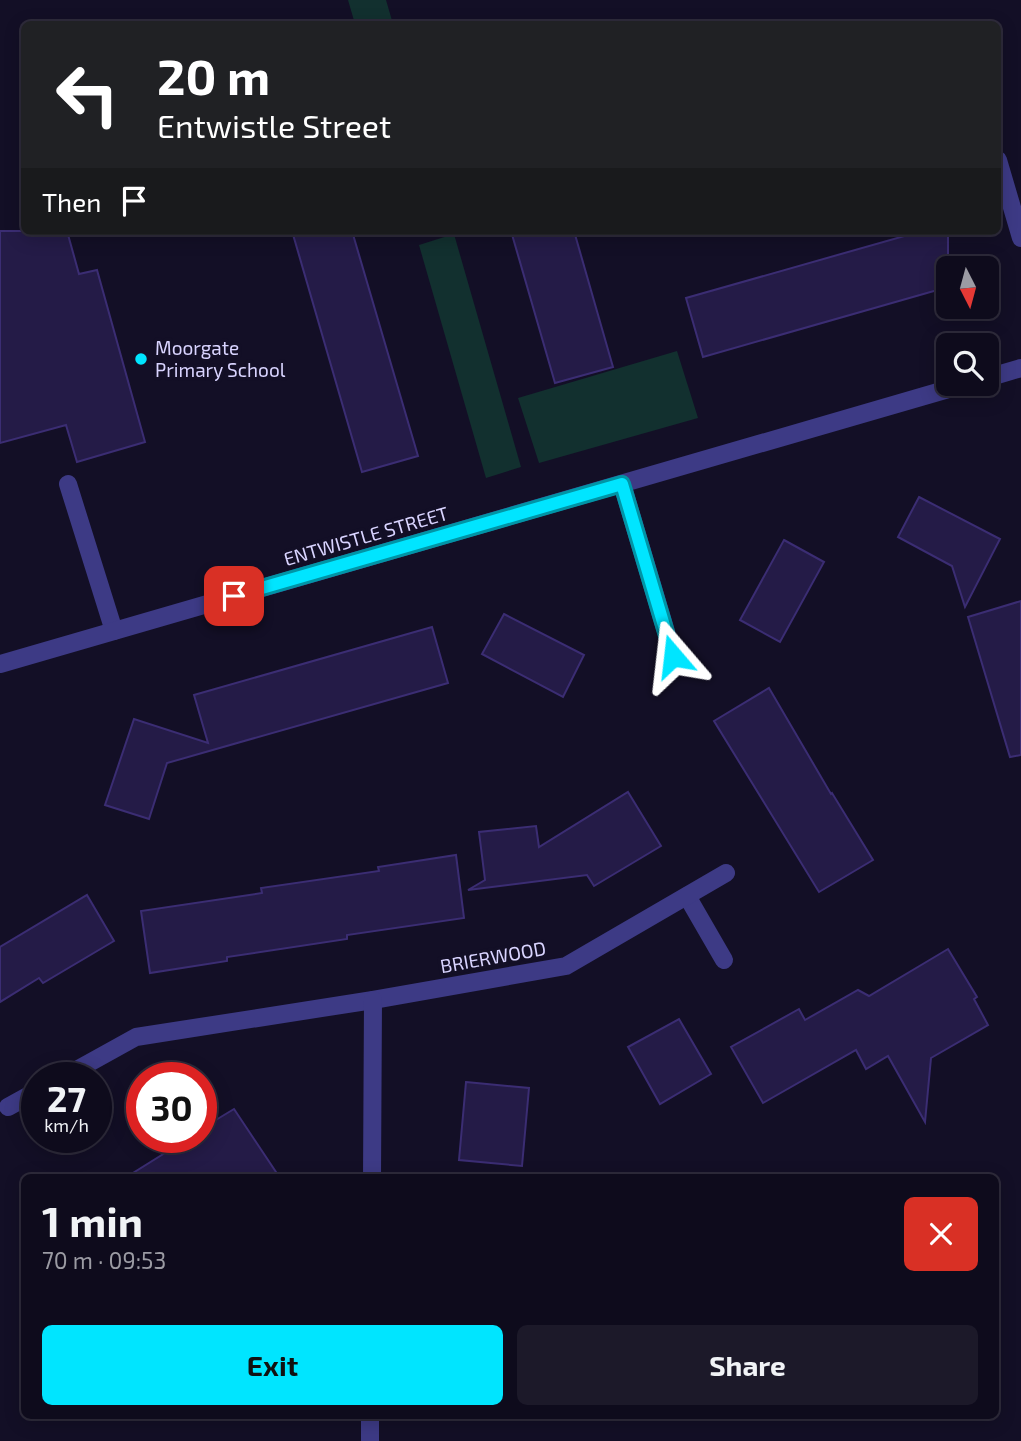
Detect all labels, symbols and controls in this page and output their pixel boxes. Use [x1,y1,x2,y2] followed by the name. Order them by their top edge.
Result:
[157,46,270,105] text: 20 m
[42,49,133,140] icon: left
[157,106,391,144] text: Entwistle Street
[115,182,153,220] icon: arrive
[42,186,101,217] text: Then
[936,256,999,318] north arrow
[936,256,999,396] map controls
[936,333,999,396] button: search
[155,336,286,381] place label: Moorgate Primary School
[133,351,149,367] marker: Moorgate Primary School
[281,501,451,570] street label: ENTWISTLE STREET
[204,566,264,626] pin
[215,577,253,615] icon: arrive
[636,619,710,693] position arrow
[438,936,548,977] street label: BRIERWOOD
[126,1062,217,1153] speed limit sign: 30
[47,1077,86,1119] text: 27
[44,1114,89,1136] text: km/h
[42,1195,143,1245] text: 1 min
[904,1197,978,1271] button: close
[42,1246,166,1274] text: 70 m · 09:53
[42,1325,503,1405] button: Exit
[517,1325,978,1405] button: Share

